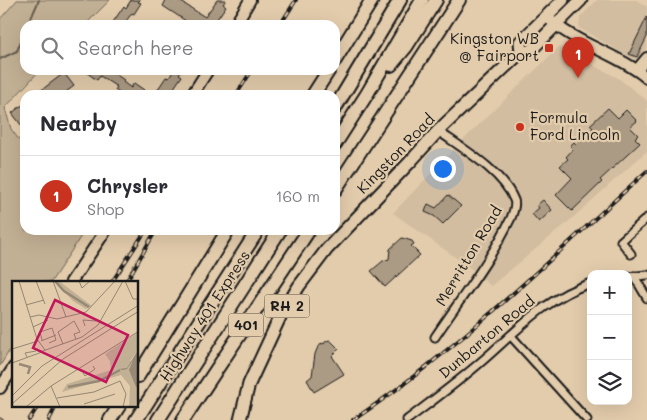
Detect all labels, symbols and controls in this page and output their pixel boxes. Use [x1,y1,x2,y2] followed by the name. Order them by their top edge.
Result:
[20,20,340,75] search box
[450,28,539,65] place label: Kingston WB @ Fairport
[38,34,66,62] icon: search
[78,35,194,60] text: Search here
[562,37,594,78] pin: 1
[543,42,555,54] marker: Kingston WB @ Fairport
[530,107,620,144] place label: Formula Ford Lincoln
[40,109,117,136] text: Nearby
[352,109,439,198] street label: Kingston Road
[514,121,526,133] marker: Formula Ford Lincoln
[430,156,456,182] your location
[87,173,168,198] text: Chrysler
[52,185,60,206] text: 1
[275,185,320,206] text: 160 m
[87,198,124,219] text: Shop
[430,202,506,309] street label: Merritton Road
[156,247,254,385] street label: Highway 401 Express
[587,270,632,405] map controls
[587,270,632,315] button: +
[12,281,139,408] inset map
[434,290,538,382] street label: Dunbarton Road
[264,294,310,318] road number: RH 2
[228,314,264,336] road number: 401
[587,315,632,360] button: −
[587,360,632,405] button: layers

